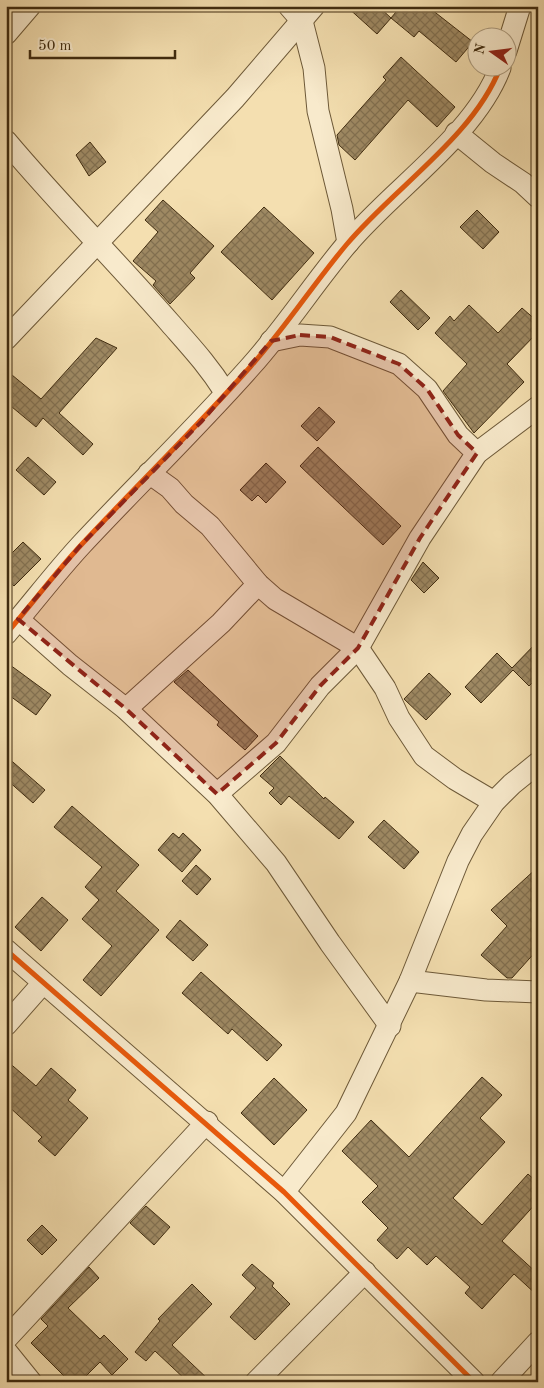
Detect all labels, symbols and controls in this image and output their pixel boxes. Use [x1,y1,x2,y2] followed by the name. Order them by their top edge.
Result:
[30,28,175,60] scale bar
[466,28,516,78] north arrow
[38,39,72,54] text: 50 m
[472,42,489,56] text: N

